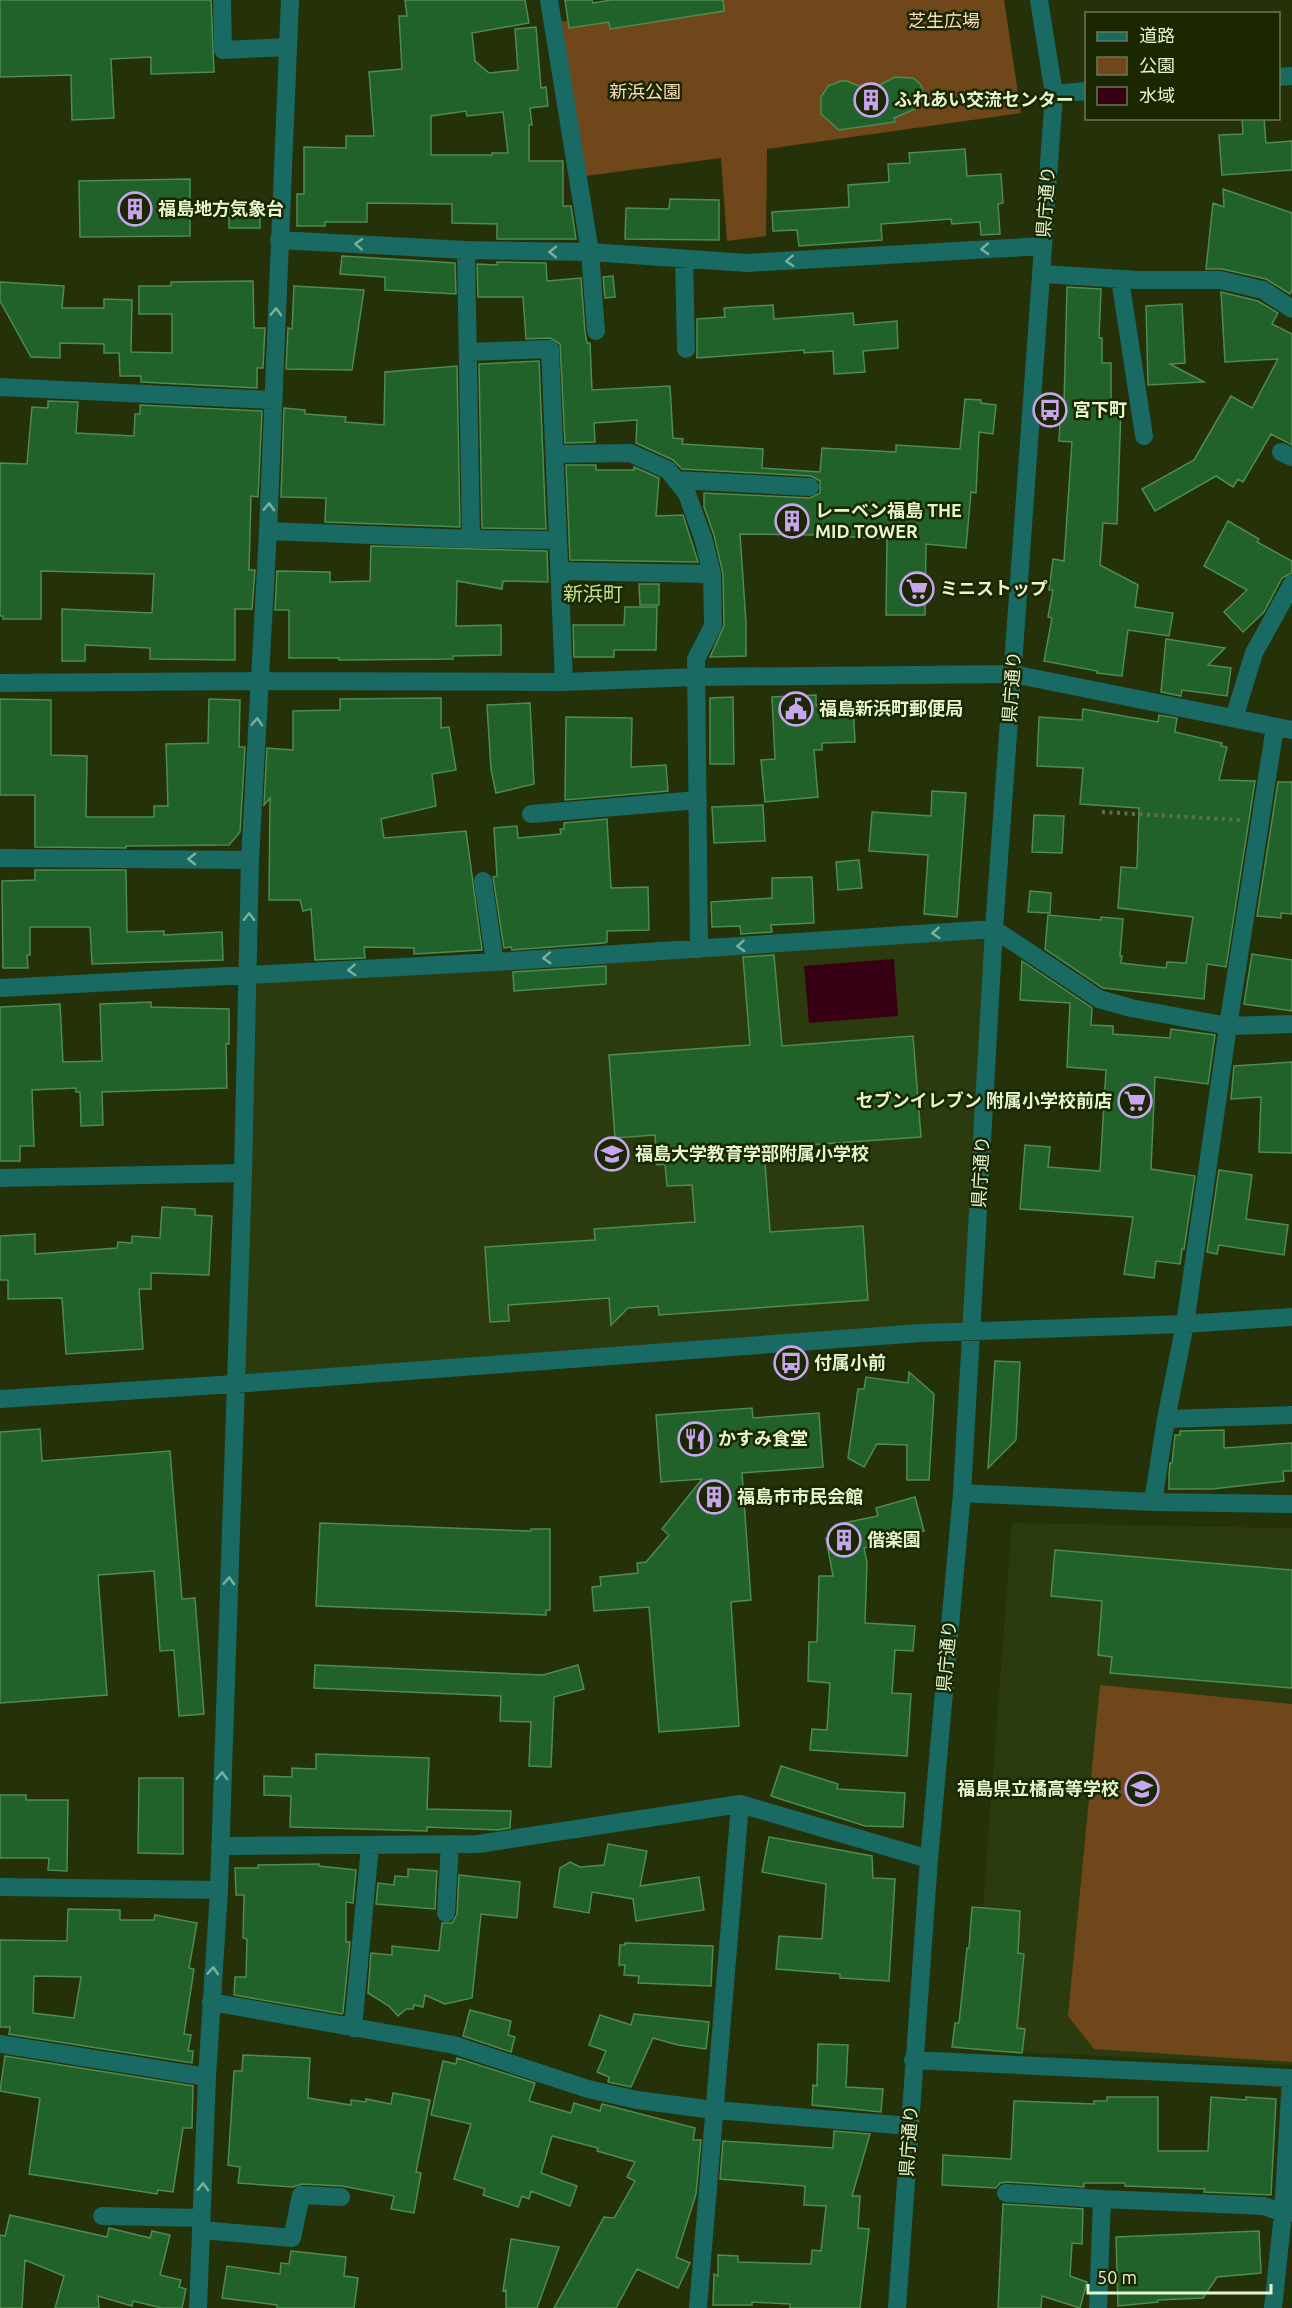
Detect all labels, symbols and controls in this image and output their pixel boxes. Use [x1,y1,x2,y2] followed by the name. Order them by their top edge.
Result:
[908,10,980,30] park label: 芝生広場
[1085,12,1280,120] legend
[1139,25,1175,45] text: 道路
[1139,55,1175,75] text: 公園
[609,81,681,101] park label: 新浜公園
[853,82,889,118] building icon: ふれあい交流センター
[1139,85,1175,105] text: 水域
[894,89,1074,109] place label: ふれあい交流センター
[1033,165,1057,239] street label: 県庁通り
[117,191,153,227] building icon: 福島地方気象台
[158,198,284,218] place label: 福島地方気象台
[354,238,363,251] one-way arrow
[980,243,989,256] one-way arrow
[549,246,558,258] one-way arrow
[785,254,794,267] one-way arrow
[270,307,283,316] one-way arrow
[1032,392,1068,428] bus stop icon: 宮下町
[1073,399,1127,419] place label: 宮下町
[815,500,962,541] place label: レーベン福島 THE MID TOWER
[262,502,275,511] one-way arrow
[774,503,810,539] building icon: レーベン福島 THE MID TOWER
[899,571,935,607] supermarket icon: ミニストップ
[940,578,1048,598] place label: ミニストップ
[563,582,623,605] district label: 新浜町
[999,650,1023,724] street label: 県庁通り
[778,691,814,727] public building icon: 福島新浜町郵便局
[819,698,963,718] place label: 福島新浜町郵便局
[251,718,264,727] one-way arrow
[187,853,196,865] one-way arrow
[243,913,255,922] one-way arrow
[931,927,940,940] one-way arrow
[737,940,746,953] one-way arrow
[542,952,551,965] one-way arrow
[347,963,356,976] one-way arrow
[1117,1083,1153,1119] supermarket icon: セブンイレブン 附属小学校前店
[856,1090,1112,1110] place label: セブンイレブン 附属小学校前店
[968,1135,992,1208] street label: 県庁通り
[594,1136,630,1172] school or university icon: 福島大学教育学部附属小学校
[635,1143,869,1163] place label: 福島大学教育学部附属小学校
[773,1345,809,1381] bus stop icon: 付属小前
[814,1352,886,1372] place label: 付属小前
[677,1421,713,1457] restaurant icon: かすみ食堂
[718,1428,808,1448] place label: かすみ食堂
[696,1479,732,1515] building icon: 福島市市民会館
[737,1486,863,1506] place label: 福島市市民会館
[826,1522,862,1558] building icon: 偕楽園
[867,1529,921,1549] place label: 偕楽園
[222,1577,235,1586] one-way arrow
[933,1619,959,1693] street label: 県庁通り
[1124,1771,1160,1807] school or university icon: 福島県立橘高等学校
[216,1772,229,1781] one-way arrow
[957,1778,1119,1798] place label: 福島県立橘高等学校
[207,1966,220,1975] one-way arrow
[896,2104,920,2178] street label: 県庁通り
[196,2182,209,2191] one-way arrow
[1088,2257,1271,2295] scale bar
[1097,2267,1137,2287] text: 50 m

